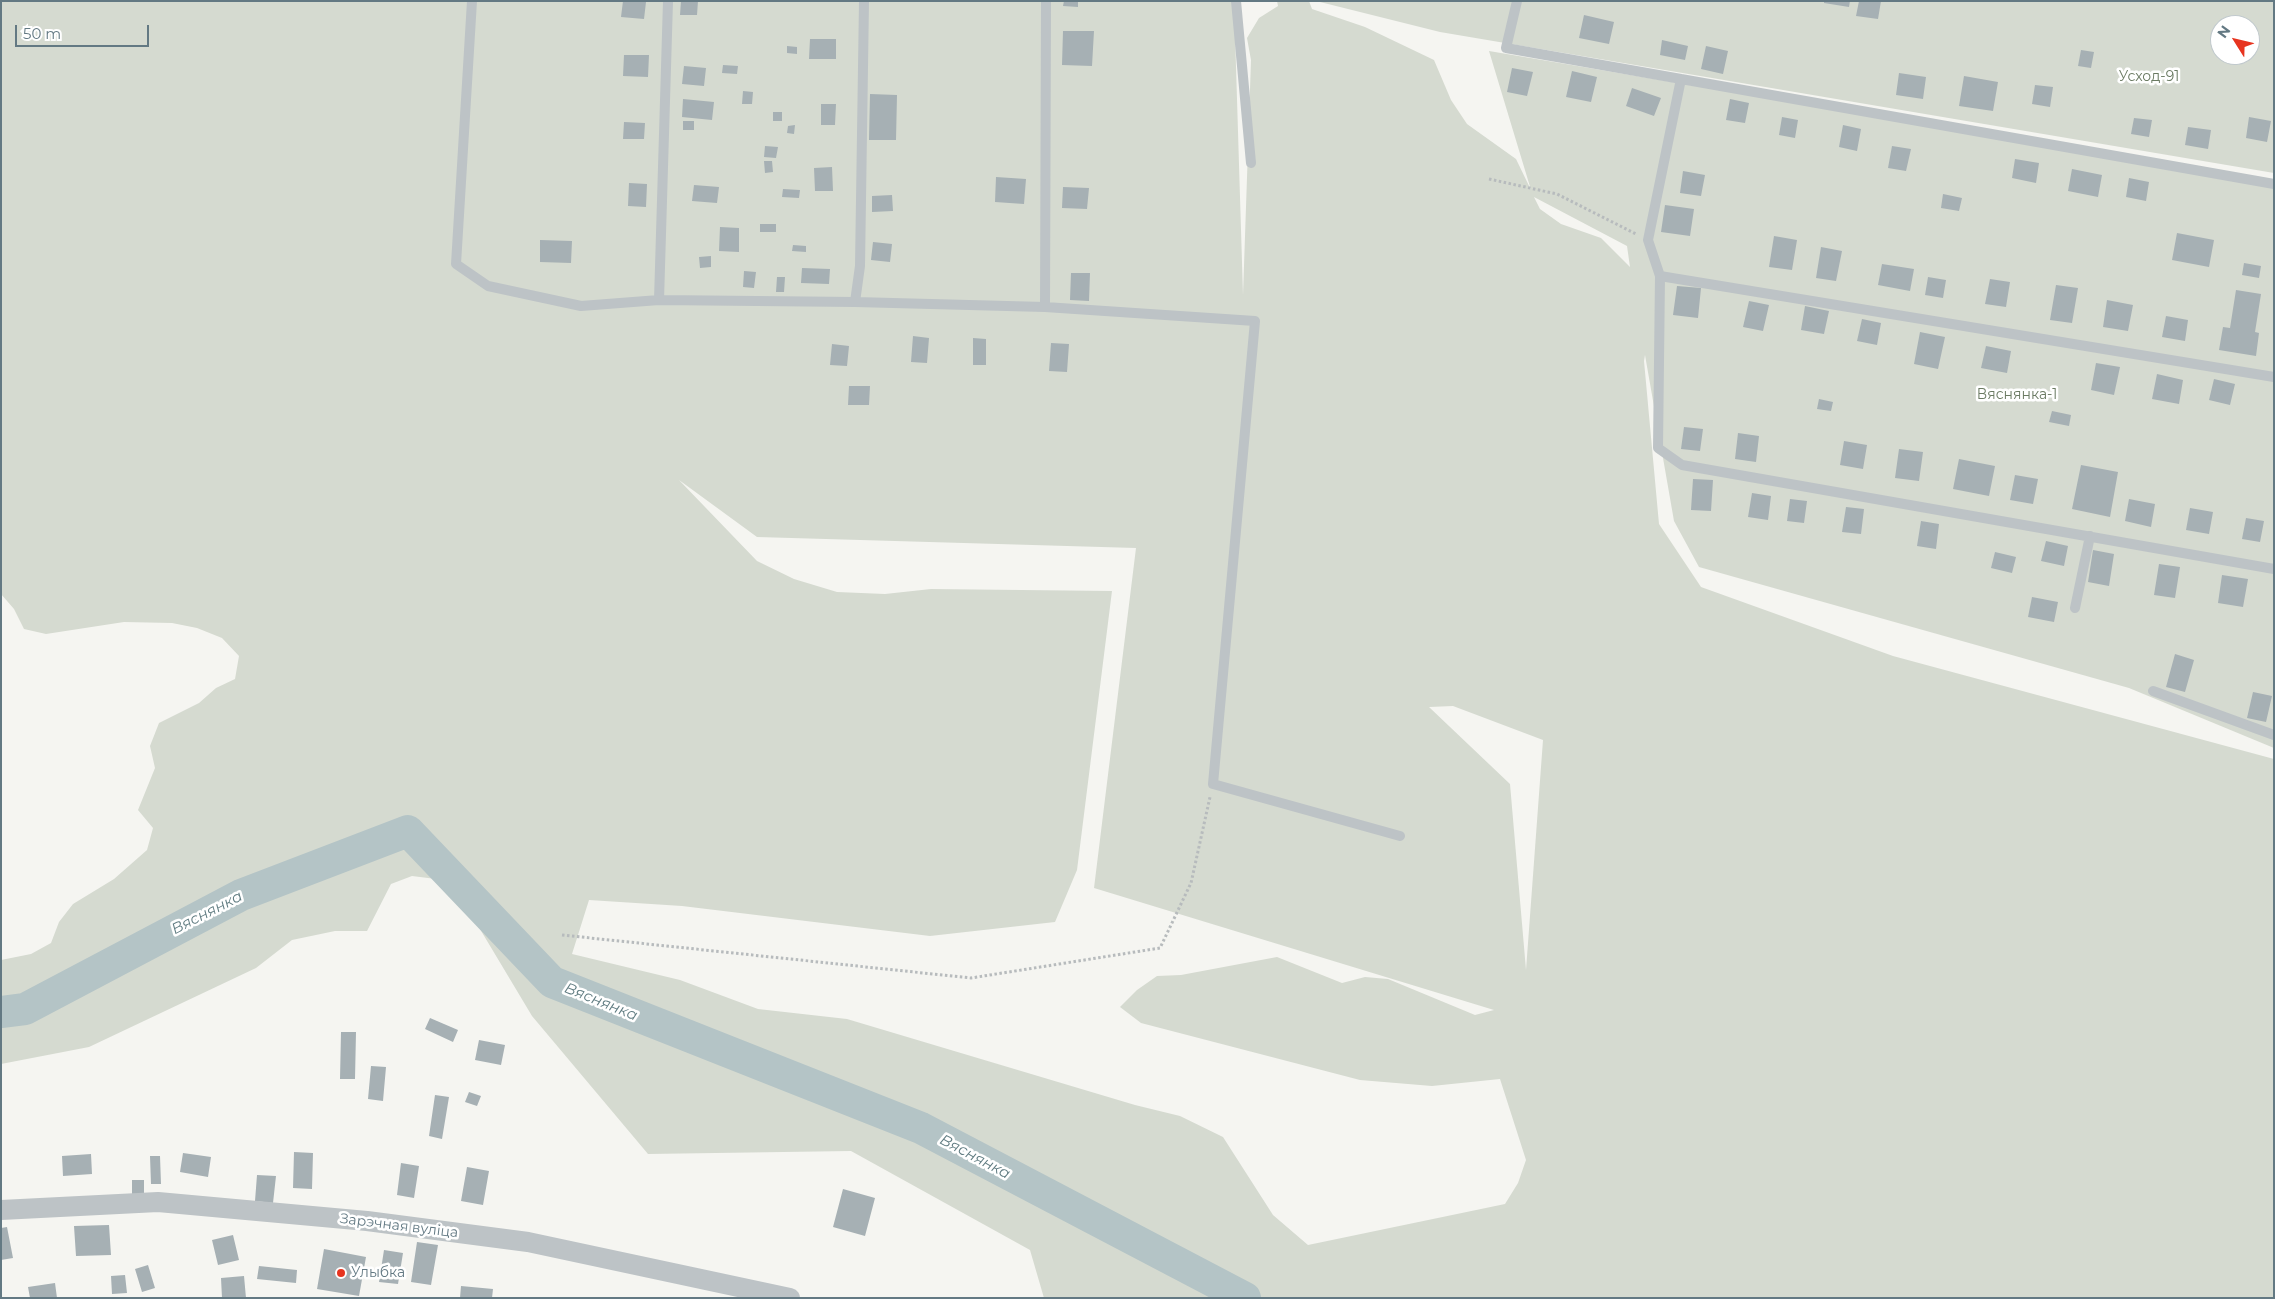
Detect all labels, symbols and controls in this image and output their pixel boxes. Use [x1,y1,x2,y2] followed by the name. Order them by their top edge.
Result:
[18,15,151,47] scale bar
[2210,15,2260,65] north arrow
[2213,22,2234,42] text: N
[23,24,61,43] text: 50 m
[2119,69,2179,85] park label: Усход-91
[1977,387,2057,403] park label: Вяснянка-1
[169,887,245,939] water label: Вяснянка
[562,979,640,1025] water label: Вяснянка
[937,1131,1013,1183] water label: Вяснянка
[339,1210,459,1242] street label: Зарэчная вуліца
[351,1265,405,1281] place label: Улыбка
[335,1267,347,1279] marker: Улыбка

